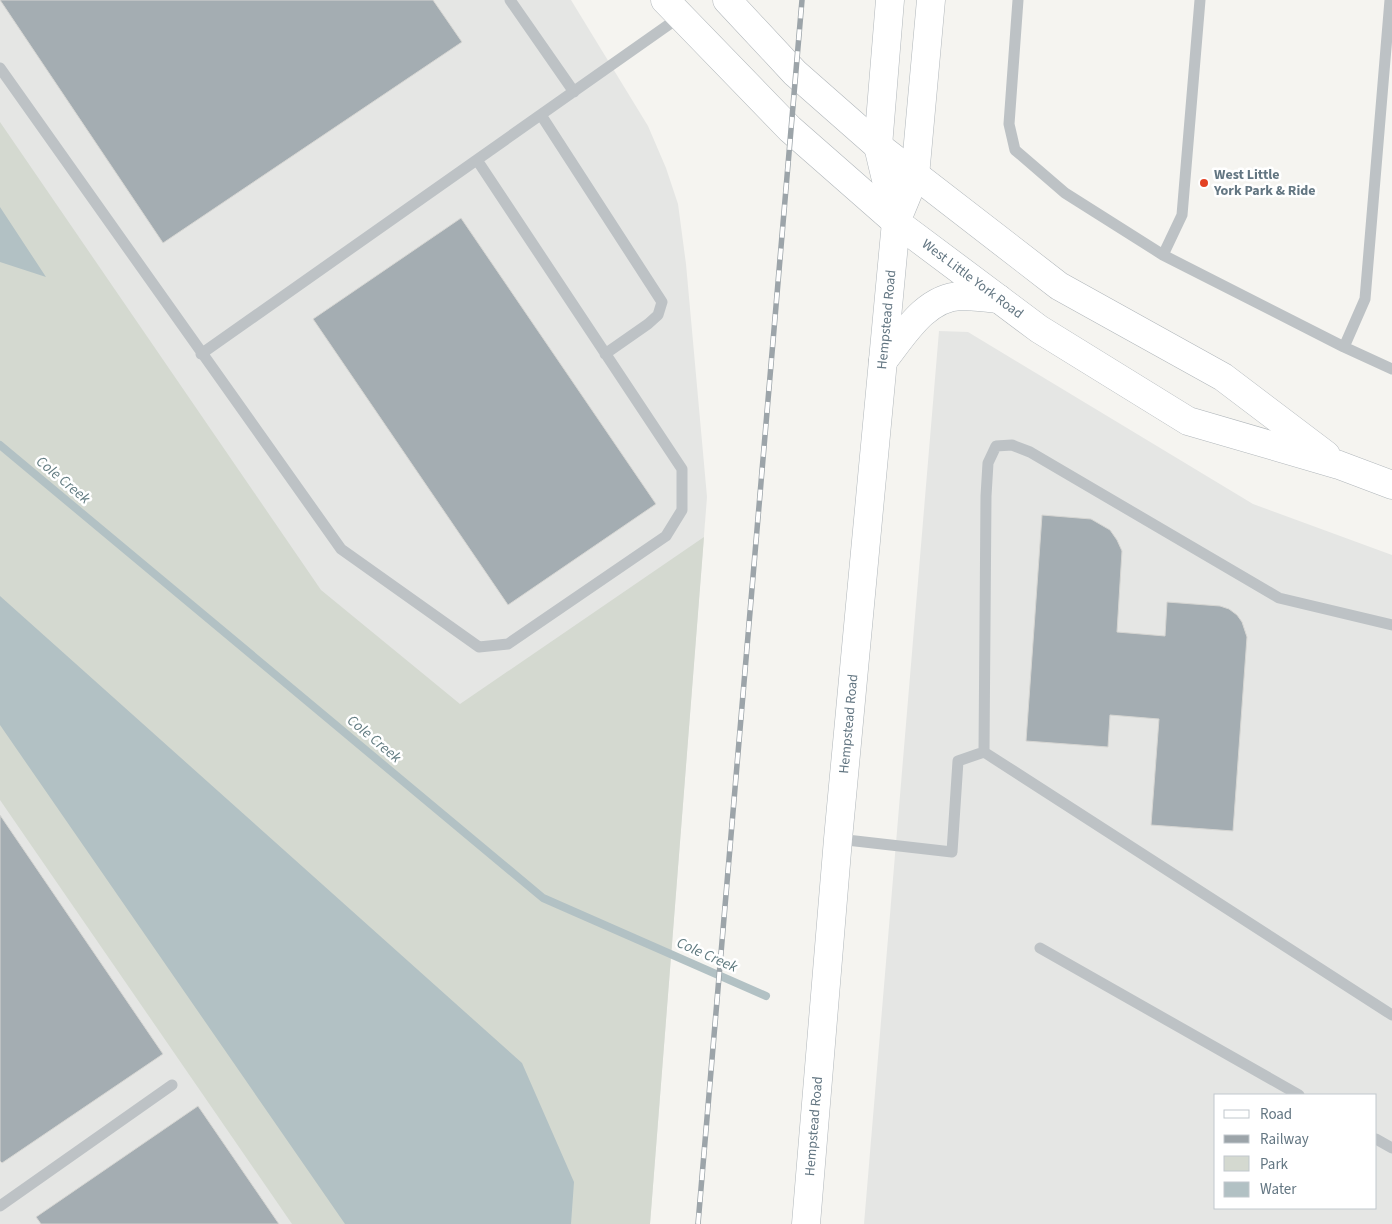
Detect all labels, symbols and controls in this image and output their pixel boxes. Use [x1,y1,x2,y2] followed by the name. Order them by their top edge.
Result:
[1213,165,1316,201] place label: West Little York Park & Ride
[1198,177,1210,189] marker: West Little York Park & Ride
[917,234,1027,324] street label: West Little York Road
[872,269,901,370] street label: Hempstead Road
[31,451,95,509] water label: Cole Creek
[834,673,863,775] street label: Hempstead Road
[342,710,406,768] water label: Cole Creek
[673,932,742,978] water label: Cole Creek
[800,1076,828,1177] street label: Hempstead Road
[1214,1094,1377,1209] legend
[1260,1104,1292,1125] text: Road
[1260,1129,1309,1150] text: Railway
[1260,1154,1289,1175] text: Park
[1260,1179,1297,1200] text: Water

